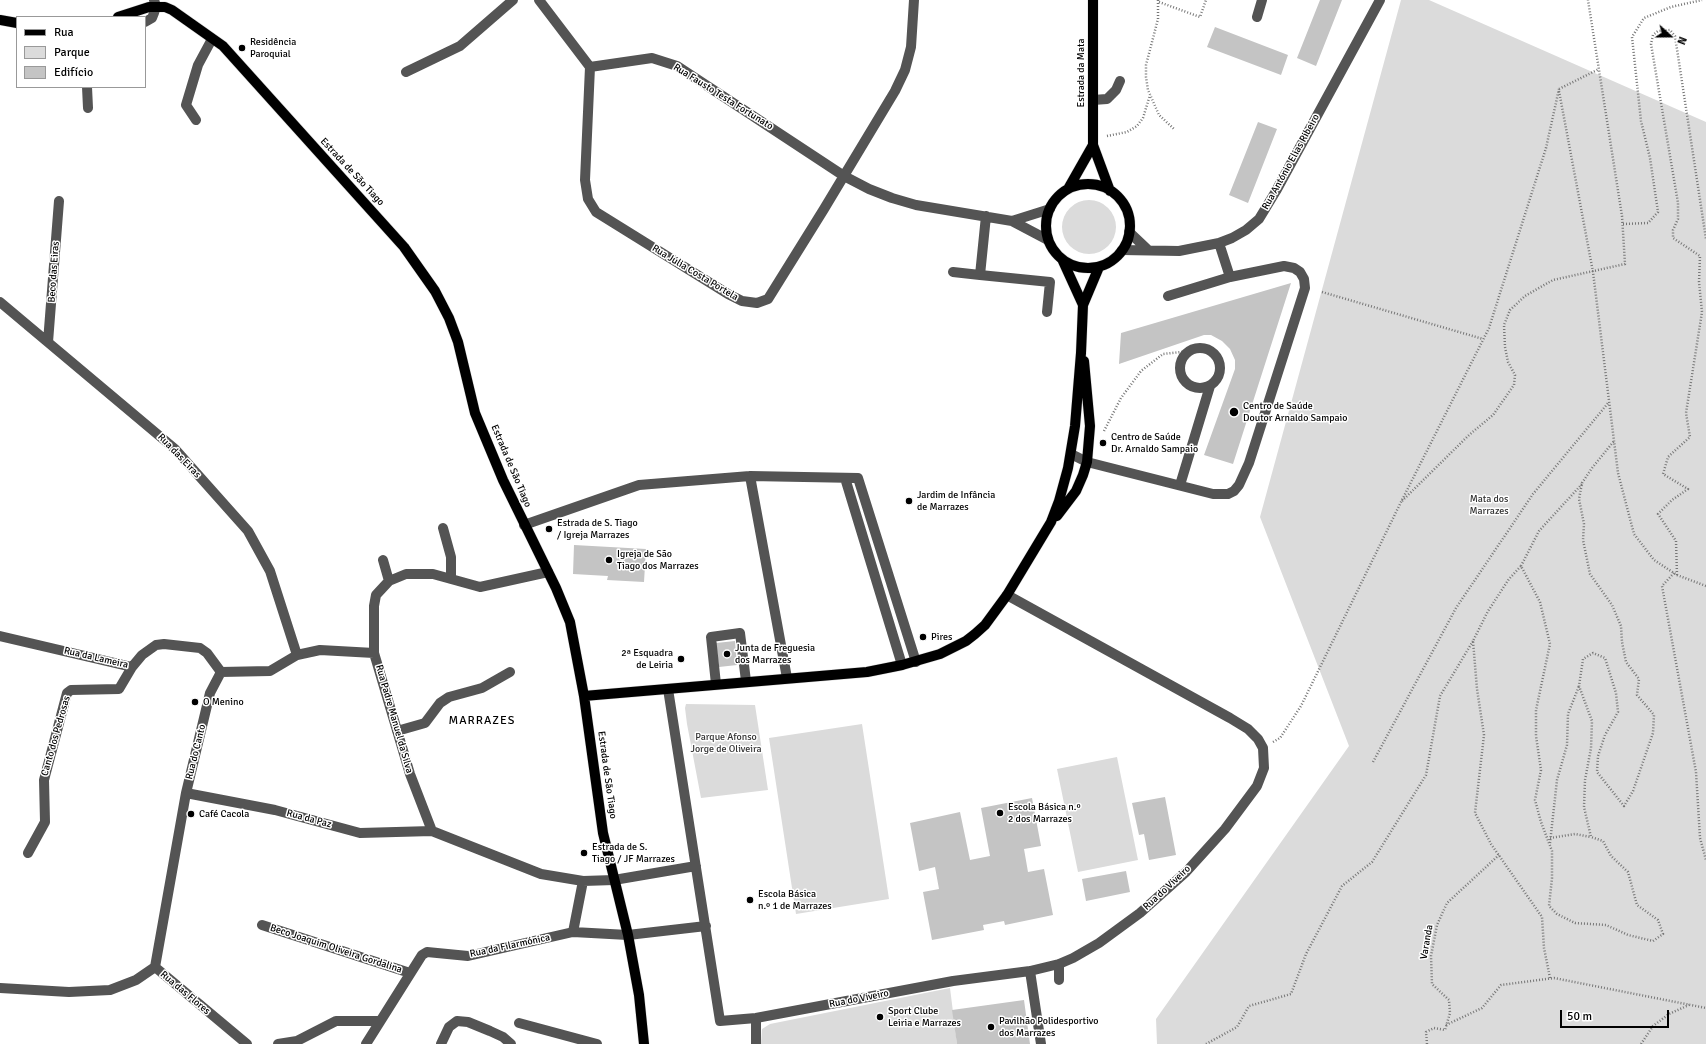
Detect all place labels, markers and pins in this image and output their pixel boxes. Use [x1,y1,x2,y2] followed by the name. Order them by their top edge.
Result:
[250,36,296,60] place label: Residência Paroquial
[237,43,247,53] marker: Residência Paroquial
[1243,400,1347,424] place label: Centro de Saúde Doutor Arnaldo Sampaio
[1228,406,1240,418] marker: Centro de Saúde Doutor Arnaldo Sampaio
[1111,431,1198,454] place label: Centro de Saúde Dr. Arnaldo Sampaio
[1098,438,1108,448] marker: Centro de Saúde Dr. Arnaldo Sampaio
[917,489,995,512] place label: Jardim de Infância de Marrazes
[904,496,914,506] marker: Jardim de Infância de Marrazes
[557,517,638,540] place label: Estrada de S. Tiago / Igreja Marrazes
[544,524,554,534] marker: Estrada de S. Tiago / Igreja Marrazes
[617,548,699,572] place label: Igreja de São Tiago dos Marrazes
[604,555,614,565] marker: Igreja de São Tiago dos Marrazes
[931,631,952,643] place label: Pires
[918,632,928,642] marker: Pires
[735,642,815,666] place label: Junta de Freguesia dos Marrazes
[621,647,673,670] place label: 2ª Esquadra de Leiria
[722,649,732,659] marker: Junta de Freguesia dos Marrazes
[676,654,686,664] marker: 2ª Esquadra de Leiria
[203,696,244,708] place label: O Menino
[190,697,200,707] marker: O Menino
[1008,801,1081,824] place label: Escola Básica n.º 2 dos Marrazes
[199,808,249,820] place label: Café Cacola
[995,808,1005,818] marker: Escola Básica n.º 2 dos Marrazes
[186,809,196,819] marker: Café Cacola
[592,841,675,864] place label: Estrada de S. Tiago / JF Marrazes
[579,848,589,858] marker: Estrada de S. Tiago / JF Marrazes
[758,888,832,912] place label: Escola Básica n.º 1 de Marrazes
[745,895,755,905] marker: Escola Básica n.º 1 de Marrazes
[888,1005,961,1028] place label: Sport Clube Leiria e Marrazes
[875,1012,885,1022] marker: Sport Clube Leiria e Marrazes
[999,1015,1098,1038] place label: Pavilhão Polidesportivo dos Marrazes
[986,1022,996,1032] marker: Pavilhão Polidesportivo dos Marrazes

